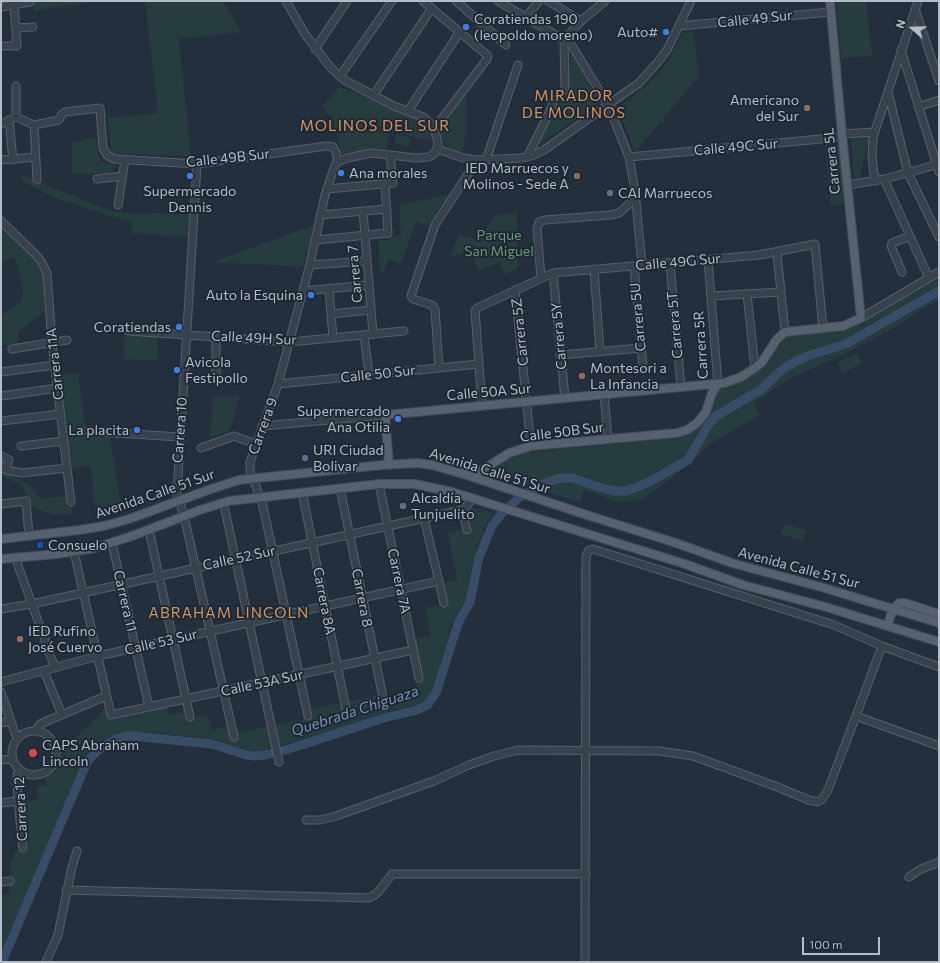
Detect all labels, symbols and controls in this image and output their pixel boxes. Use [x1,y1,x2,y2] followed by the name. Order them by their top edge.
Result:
[717,7,793,31] street label: Calle 49 Sur
[892,8,932,48] north arrow
[474,11,593,44] place label: Coratiendas 190 (leopoldo moreno)
[893,18,908,30] text: N
[461,22,471,32] marker: Coratiendas 190 (leopoldo moreno)
[617,24,658,40] place label: Auto#
[661,27,671,37] marker: Auto#
[522,87,626,122] district label: MIRADOR DE MOLINOS
[730,92,799,124] place label: Americano del Sur
[802,103,812,113] marker: Americano del Sur
[300,117,450,135] district label: MOLINOS DEL SUR
[820,127,844,195] street label: Carrera 5L
[693,135,779,159] street label: Calle 49C Sur
[185,145,271,171] street label: Calle 49B Sur
[463,160,569,192] place label: IED Marruecos y Molinos - Sede A
[349,165,427,181] place label: Ana morales
[336,168,346,178] marker: Ana morales
[185,171,195,181] marker: Supermercado Dennis
[572,171,582,181] marker: IED Marruecos y Molinos - Sede A
[144,183,236,216] place label: Supermercado Dennis
[618,185,712,201] place label: CAI Marruecos
[605,188,615,198] marker: CAI Marruecos
[464,227,534,260] park label: Parque San Miguel
[344,244,366,304] street label: Carrera 7
[635,250,721,274] street label: Calle 49G Sur
[627,282,649,352] street label: Carrera 5U
[206,287,303,303] place label: Auto la Esquina
[306,290,316,300] marker: Auto la Esquina
[664,291,686,359] street label: Carrera 5T
[508,297,532,367] street label: Carrera 5Z
[548,302,570,370] street label: Carrera 5Y
[690,310,712,380] street label: Carrera 5R
[94,319,171,335] place label: Coratiendas
[174,322,184,332] marker: Coratiendas
[43,327,67,401] street label: Carrera 11A
[211,327,297,349] street label: Calle 49H Sur
[185,354,248,386] place label: Avicola Festipollo
[590,360,667,392] place label: Montesori a La Infancia
[340,362,416,386] street label: Calle 50 Sur
[172,365,182,375] marker: Avicola Festipollo
[577,371,587,381] marker: Montesori a La Infancia
[446,380,532,404] street label: Calle 50A Sur
[245,395,281,457] street label: Carrera 9
[169,397,191,463] street label: Carrera 10
[297,403,390,436] place label: Supermercado Ana Otilia
[393,414,403,424] marker: Supermercado Ana Otilia
[519,419,605,445] street label: Calle 50B Sur
[68,422,129,438] place label: La placita
[132,425,142,435] marker: La placita
[313,442,384,474] place label: URI Ciudad Bolivar
[428,445,552,497] street label: Avenida Calle 51 Sur
[300,453,310,463] marker: URI Ciudad Bolivar
[93,466,217,522] street label: Avenida Calle 51 Sur
[411,490,475,522] place label: Alcaldía Tunjuelito
[398,501,408,511] marker: Alcaldía Tunjuelito
[48,537,107,553] place label: Consuelo
[35,540,45,550] marker: Consuelo
[201,542,277,574] street label: Calle 52 Sur
[736,544,862,592] street label: Avenida Calle 51 Sur
[384,547,414,615] street label: Carrera 7A
[309,566,339,636] street label: Carrera 8A
[348,567,376,629] street label: Carrera 8
[110,569,140,633] street label: Carrera 11
[149,604,309,622] district label: ABRAHAM LINCOLN
[28,623,102,656] place label: IED Rufino José Cuervo
[123,625,199,659] street label: Calle 53 Sur
[15,634,25,644] marker: IED Rufino José Cuervo
[219,666,305,700] street label: Calle 53A Sur
[289,682,421,740] water label: Quebrada Chiguaza
[42,737,139,770] place label: CAPS Abraham Lincoln
[27,747,39,759] marker: CAPS Abraham Lincoln
[11,776,31,842] street label: Carrera 12
[804,929,882,955] scale bar
[809,937,843,951] text: 100 m

